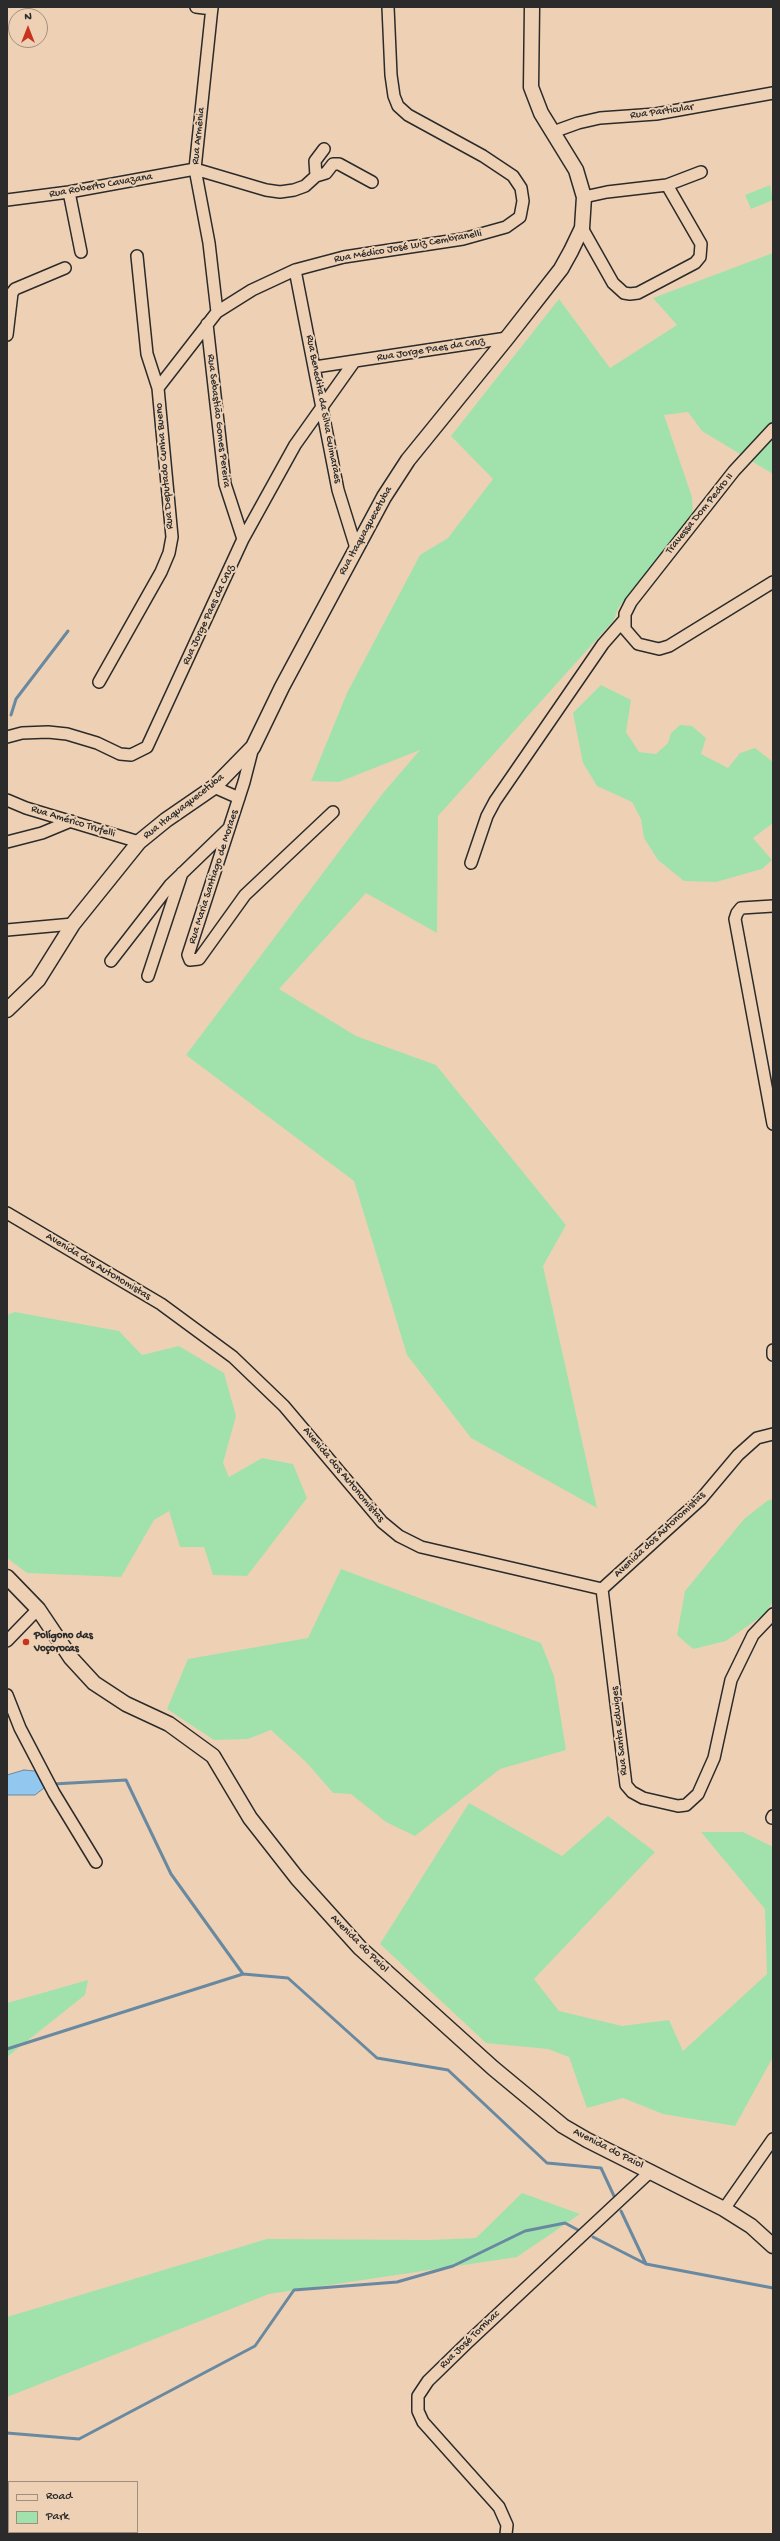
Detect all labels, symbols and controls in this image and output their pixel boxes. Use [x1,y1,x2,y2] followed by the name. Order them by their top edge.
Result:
[8,8,48,48] north arrow
[24,11,32,23] text: N
[629,101,695,123] street label: Rua Particular
[189,107,209,165] street label: Rua Armênia
[48,170,154,202] street label: Rua Roberto Cavazana
[333,227,483,267] street label: Rua Médico José Luiz Cembranelli
[302,334,344,484] street label: Rua Benedita da Silva Guimarães
[376,335,486,365] street label: Rua Jorge Paes da Cruz
[203,354,233,488] street label: Rua Sebastião Gomes Pereira
[153,402,177,530] street label: Rua Deputado Cunha Bueno
[663,471,737,557] street label: Travessa Dom Pedro II
[336,484,396,578] street label: Rua Itaquaquecetuba
[180,563,238,667] street label: Rua Jorge Paes da Cruz
[141,771,227,843] street label: Rua Itaquaquecetuba
[29,803,117,841] street label: Rua Américo Trufelli
[186,808,242,946] street label: Rua Maria Santiago de Moraes
[43,1230,153,1304] street label: Avenida dos Autonomistas
[299,1425,387,1525] street label: Avenida dos Autonomistas
[612,1489,708,1581] street label: Avenida dos Autonomistas
[34,1629,93,1655] place label: Polígono das Voçorocas
[21,1637,31,1647] marker: Polígono das Voçorocas
[609,1686,631,1776] street label: Rua Santa Edwiges
[327,1912,391,1976] street label: Avenida do Paiol
[571,2126,645,2172] street label: Avenida do Paiol
[437,2308,503,2372] street label: Rua José Tornhac
[8,2481,138,2533] legend
[46,2490,72,2504] text: Road
[46,2510,69,2524] text: Park

